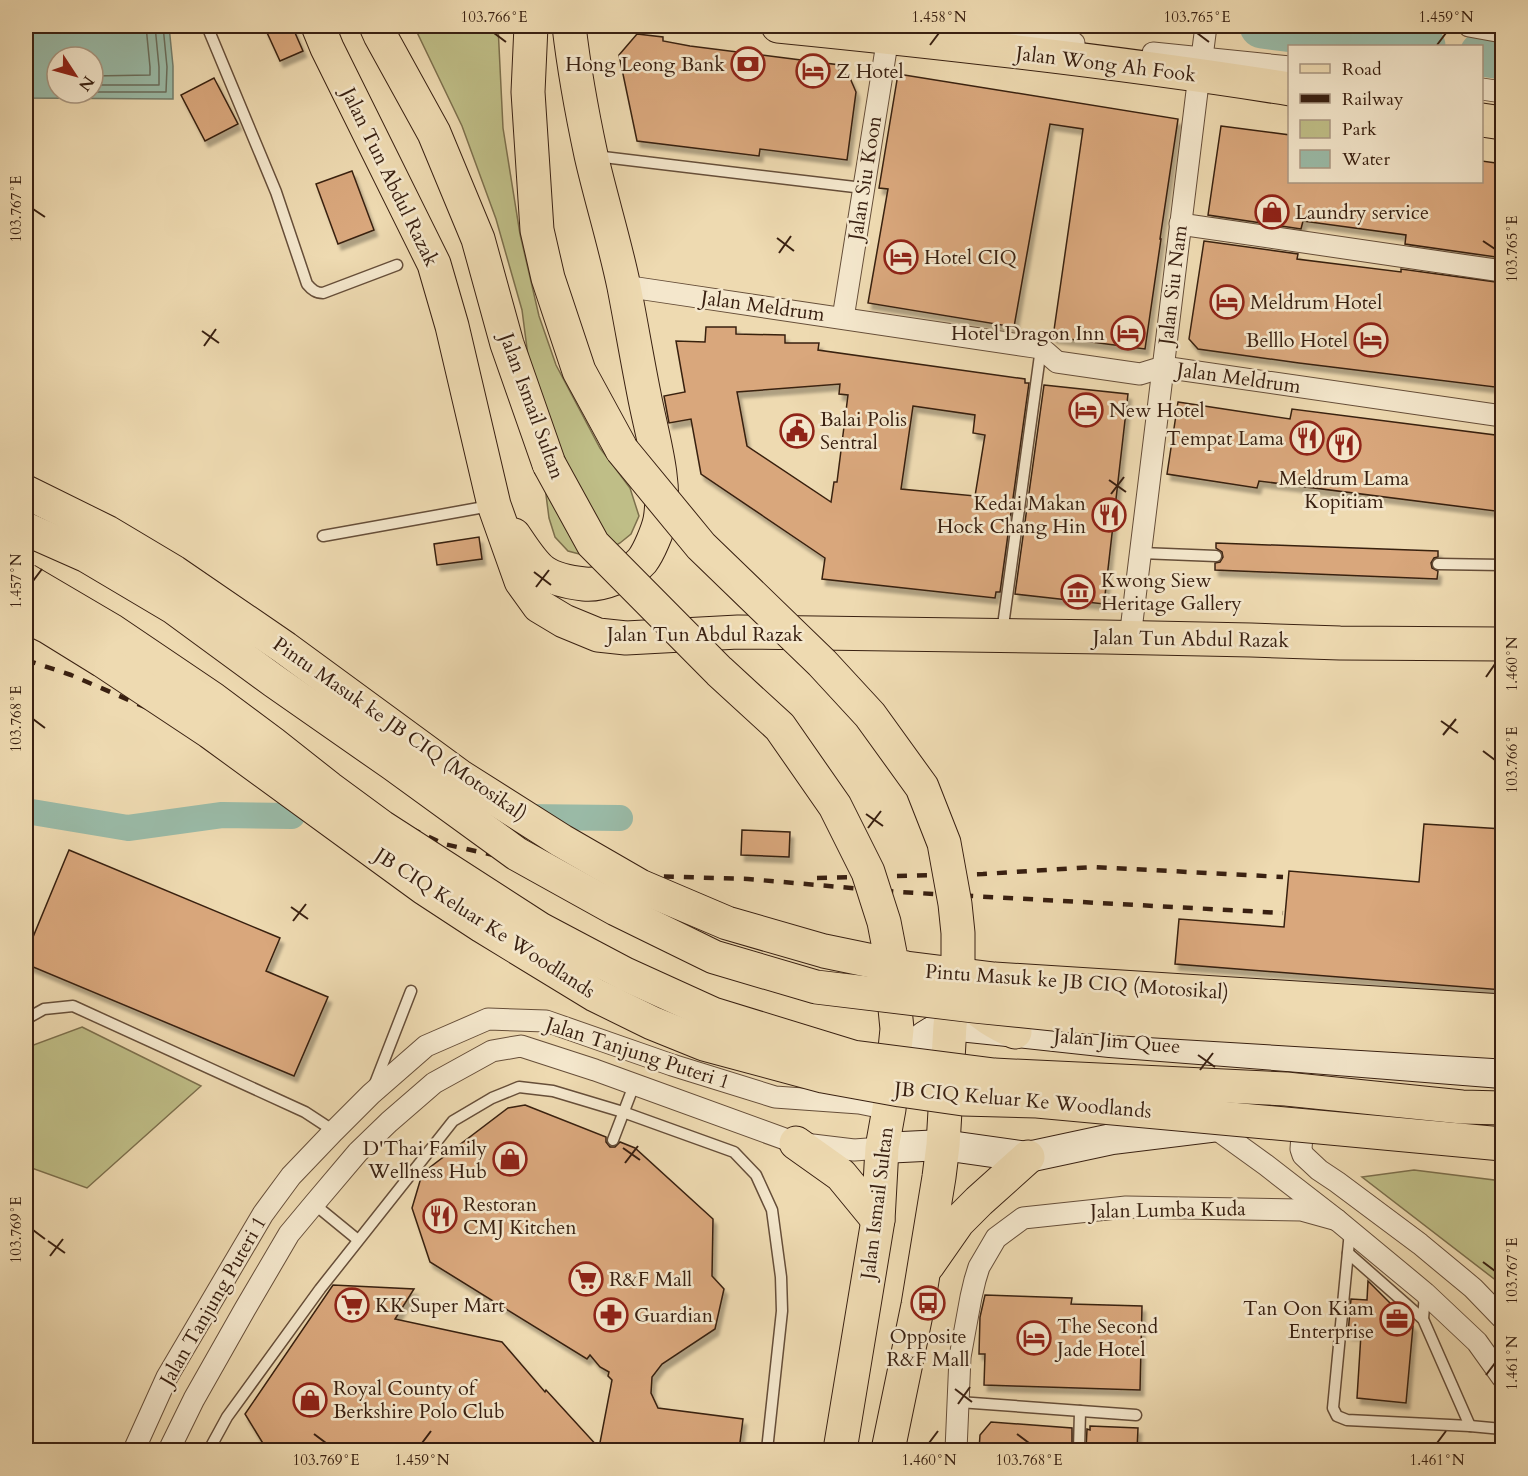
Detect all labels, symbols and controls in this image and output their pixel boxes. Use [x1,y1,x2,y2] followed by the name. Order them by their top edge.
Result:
[461,7,527,27] text: 103.766°E
[911,7,967,27] text: 1.458°N
[1164,7,1230,27] text: 103.765°E
[1418,7,1474,27] text: 1.459°N
[1012,39,1198,88] street label: Jalan Wong Ah Fook
[45,45,105,105] north arrow
[1288,45,1483,183] legend
[730,46,766,82] bank icon: Hong Leong Bank
[565,51,725,78] place label: Hong Leong Bank
[795,53,831,89] hotel icon: Z Hotel
[1342,57,1382,82] text: Road
[836,58,904,85] place label: Z Hotel
[73,71,99,95] text: N
[334,80,445,271] street label: Jalan Tun Abdul Razak
[1342,87,1404,112] text: Railway
[841,113,888,245] street label: Jalan Siu Koon
[1342,117,1377,142] text: Park
[1341,147,1391,172] text: Water
[6,176,26,242] text: 103.767°E
[1254,194,1290,230] shop icon: Laundry service
[1295,199,1429,226] place label: Laundry service
[1502,216,1522,282] text: 103.765°E
[1152,223,1194,349] street label: Jalan Siu Nam
[883,239,919,275] hotel icon: Hotel CIQ
[924,244,1017,271] place label: Hotel CIQ
[696,284,827,328] street label: Jalan Meldrum
[1209,284,1245,320] hotel icon: Meldrum Hotel
[1250,289,1382,316] place label: Meldrum Hotel
[1110,315,1146,351] hotel icon: Hotel Dragon Inn
[951,320,1106,347] place label: Hotel Dragon Inn
[1353,322,1389,358] hotel icon: Belllo Hotel
[492,326,571,483] street label: Jalan Ismail Sultan
[1246,327,1348,354] place label: Belllo Hotel
[1172,356,1303,400] street label: Jalan Meldrum
[1068,392,1104,428] hotel icon: New Hotel
[1109,397,1205,424] place label: New Hotel
[820,406,907,456] place label: Balai Polis Sentral
[779,413,815,449] public building icon: Balai Polis Sentral
[1289,420,1325,456] restaurant icon: Tempat Lama
[1166,425,1284,452] place label: Tempat Lama
[1326,427,1362,463] restaurant icon: Meldrum Lama Kopitiam
[1279,465,1410,515] place label: Meldrum Lama Kopitiam
[937,490,1087,540] place label: Kedai Makan Hock Chang Hin
[1091,497,1127,533] restaurant icon: Kedai Makan Hock Chang Hin
[6,553,26,609] text: 1.457°N
[1101,567,1242,617] place label: Kwong Siew Heritage Gallery
[1060,574,1096,610] museum icon: Kwong Siew Heritage Gallery
[604,621,803,648] street label: Jalan Tun Abdul Razak
[1090,624,1290,654] street label: Jalan Tun Abdul Razak
[268,631,532,827] street label: Pintu Masuk ke JB CIQ (Motosikal)
[1502,636,1522,692] text: 1.460°N
[6,686,26,752] text: 103.768°E
[1502,727,1522,793] text: 103.766°E
[367,840,601,1005] street label: JB CIQ Keluar Ke Woodlands
[924,958,1230,1006] street label: Pintu Masuk ke JB CIQ (Motosikal)
[540,1010,733,1095] street label: Jalan Tanjung Puteri 1
[1050,1022,1181,1060] street label: Jalan Jim Quee
[890,1075,1153,1125] street label: JB CIQ Keluar Ke Woodlands
[854,1125,900,1284] street label: Jalan Ismail Sultan
[363,1135,487,1185] place label: D'Thai Family Wellness Hub
[492,1141,528,1177] shop icon: D'Thai Family Wellness Hub
[463,1191,577,1241] place label: Restoran CMJ Kitchen
[1087,1195,1246,1225] street label: Jalan Lumba Kuda
[6,1197,26,1263] text: 103.769°E
[422,1198,458,1234] restaurant icon: Restoran CMJ Kitchen
[152,1211,273,1393] street label: Jalan Tanjung Puteri 1
[1502,1238,1522,1304] text: 103.767°E
[568,1261,604,1297] supermarket icon: R&F Mall
[609,1266,692,1293] place label: R&F Mall
[910,1285,946,1321] bus stop icon: Opposite R&F Mall
[334,1287,370,1323] supermarket icon: KK Super Mart
[375,1292,505,1319] place label: KK Super Mart
[1243,1295,1374,1345] place label: Tan Oon Kiam Enterprise
[593,1297,629,1333] pharmacy icon: Guardian
[1379,1301,1415,1337] office icon: Tan Oon Kiam Enterprise
[634,1302,714,1329] place label: Guardian
[1054,1313,1158,1363] place label: The Second Jade Hotel
[1016,1320,1052,1356] hotel icon: The Second Jade Hotel
[886,1323,970,1373] place label: Opposite R&F Mall
[1502,1335,1522,1391] text: 1.461°N
[333,1375,505,1425] place label: Royal County of Berkshire Polo Club
[292,1382,328,1418] shop icon: Royal County of Berkshire Polo Club
[293,1450,359,1470] text: 103.769°E
[394,1450,450,1470] text: 1.459°N
[901,1450,957,1470] text: 1.460°N
[996,1450,1062,1470] text: 103.768°E
[1409,1450,1465,1470] text: 1.461°N

